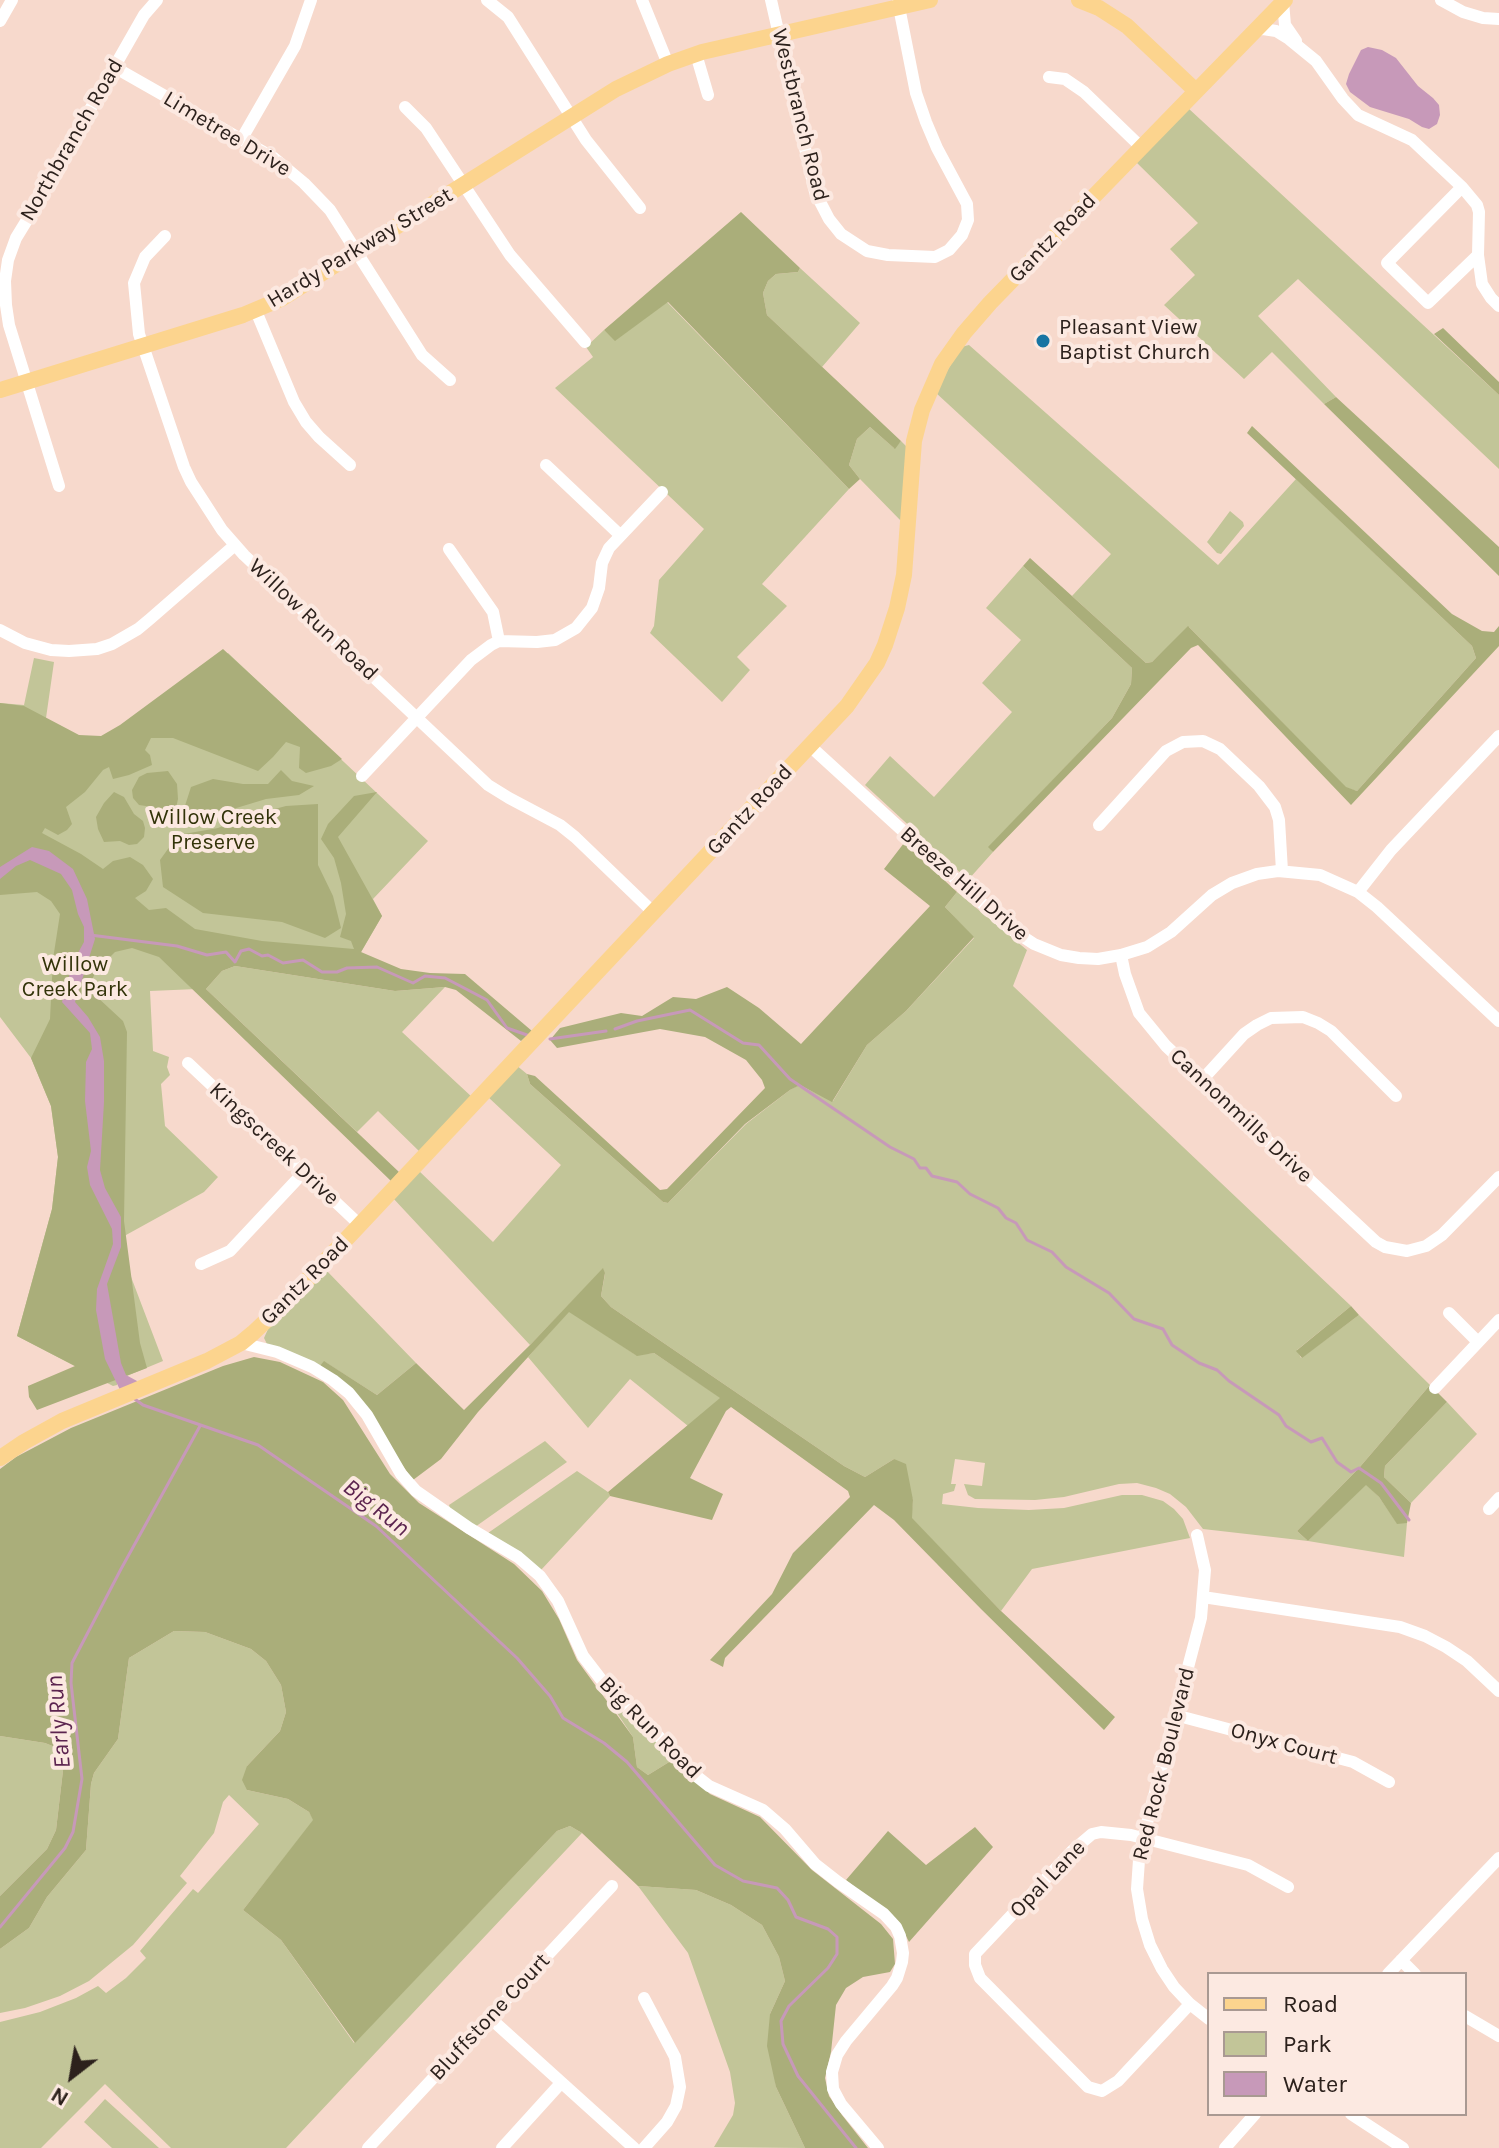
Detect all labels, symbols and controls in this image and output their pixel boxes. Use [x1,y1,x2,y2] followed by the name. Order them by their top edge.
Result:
[766,26,834,204] street label: Westbranch Road
[15,54,129,226] street label: Northbranch Road
[158,86,296,182] street label: Limetree Drive
[262,182,458,314] street label: Hardy Parkway Street
[1004,188,1102,288] street label: Gantz Road
[1059,315,1210,366] place label: Pleasant View Baptist Church
[1034,332,1052,350] marker: Pleasant View Baptist Church
[243,553,383,687] street label: Willow Run Road
[701,759,799,861] street label: Gantz Road
[149,805,277,856] park label: Willow Creek Preserve
[894,821,1034,947] street label: Breeze Hill Drive
[22,952,128,1004] park label: Willow Creek Park
[1164,1043,1318,1189] street label: Cannonmills Drive
[204,1077,344,1211] street label: Kingscreek Drive
[255,1231,355,1331] street label: Gantz Road
[337,1473,415,1543] water label: Big Run
[1127,1665,1201,1863] street label: Red Rock Boulevard
[593,1671,707,1785] street label: Big Run Road
[41,1674,77,1770] water label: Early Run
[1228,1717,1340,1771] street label: Onyx Court
[1005,1835,1091,1923] street label: Opal Lane
[424,1948,556,2086] street label: Bluffstone Court
[1207,1972,1467,2116] legend
[1283,1990,1338,2018] text: Road
[1283,2030,1332,2058] text: Park
[32,2036,112,2116] north arrow
[1283,2070,1347,2098] text: Water
[46,2081,73,2112] text: N

